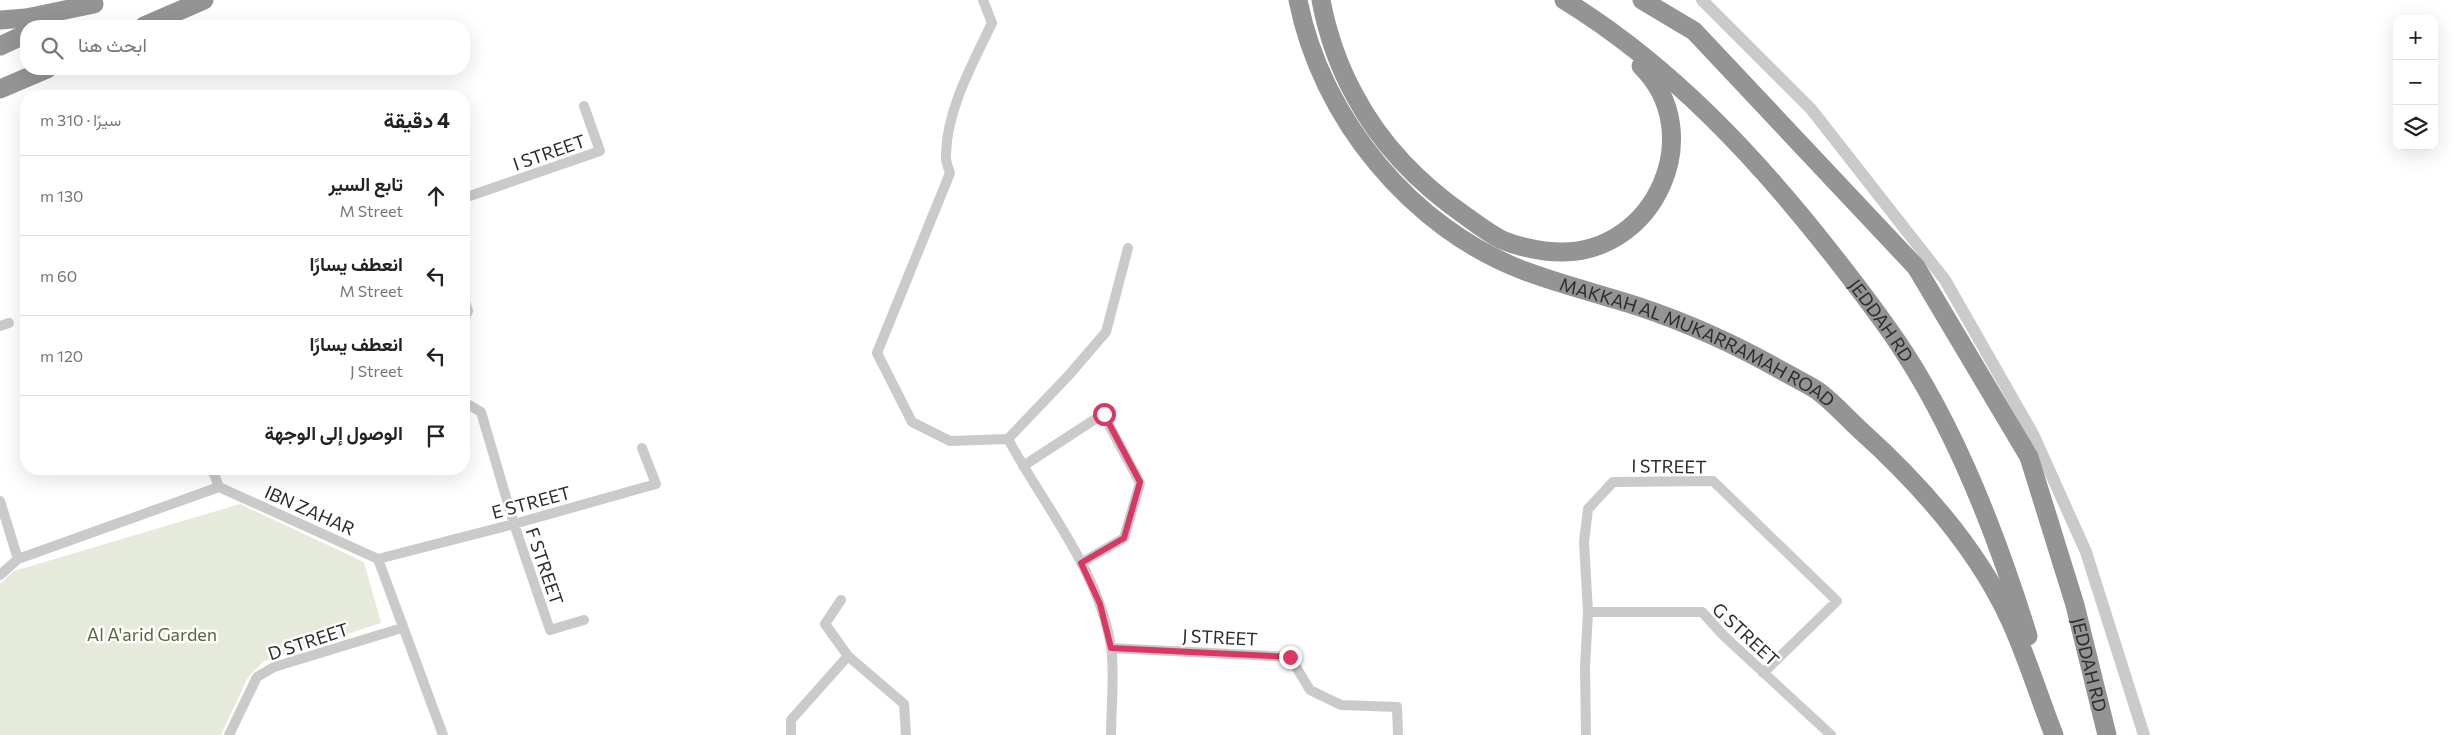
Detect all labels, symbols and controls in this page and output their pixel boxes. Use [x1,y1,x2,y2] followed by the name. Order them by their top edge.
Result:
[2393,15,2438,150] map controls
[2393,15,2438,60] button: +
[20,20,470,75] search box
[78,33,147,56] text: ابحث هنا
[38,34,66,62] icon: search
[2393,60,2438,105] button: −
[2393,105,2438,150] button: layers
[384,107,450,132] text: 4 دقيقة
[40,110,121,129] text: سيرًا · 310 m
[510,129,588,175] street label: I STREET
[329,172,403,195] text: تابع السير
[422,182,450,210] icon: ahead
[40,186,83,205] text: 130 m
[339,201,403,220] text: M Street
[309,252,403,275] text: انعطف يسارًا
[422,262,450,290] icon: left
[40,266,77,285] text: 60 m
[1557,273,1839,411] street label: MAKKAH AL MUKARRAMAH ROAD
[1844,275,1918,366] street label: JEDDAH RD
[339,281,403,300] text: M Street
[309,332,403,355] text: انعطف يسارًا
[422,342,450,370] icon: left
[40,346,83,365] text: 120 m
[350,361,403,380] text: J Street
[1093,403,1116,426] route start
[264,421,403,444] text: الوصول إلى الوجهة
[422,422,450,450] icon: arrive
[1631,454,1707,478] street label: I STREET
[262,480,358,540] street label: IBN ZAHAR
[489,481,573,523] street label: E STREET
[521,524,569,608] street label: F STREET
[1708,597,1784,671] street label: G STREET
[2067,615,2112,714] street label: JEDDAH RD
[265,618,351,664] street label: D STREET
[87,623,217,645] park label: Al A'arid Garden
[1182,624,1258,650] street label: J STREET
[1279,646,1302,669] route end

